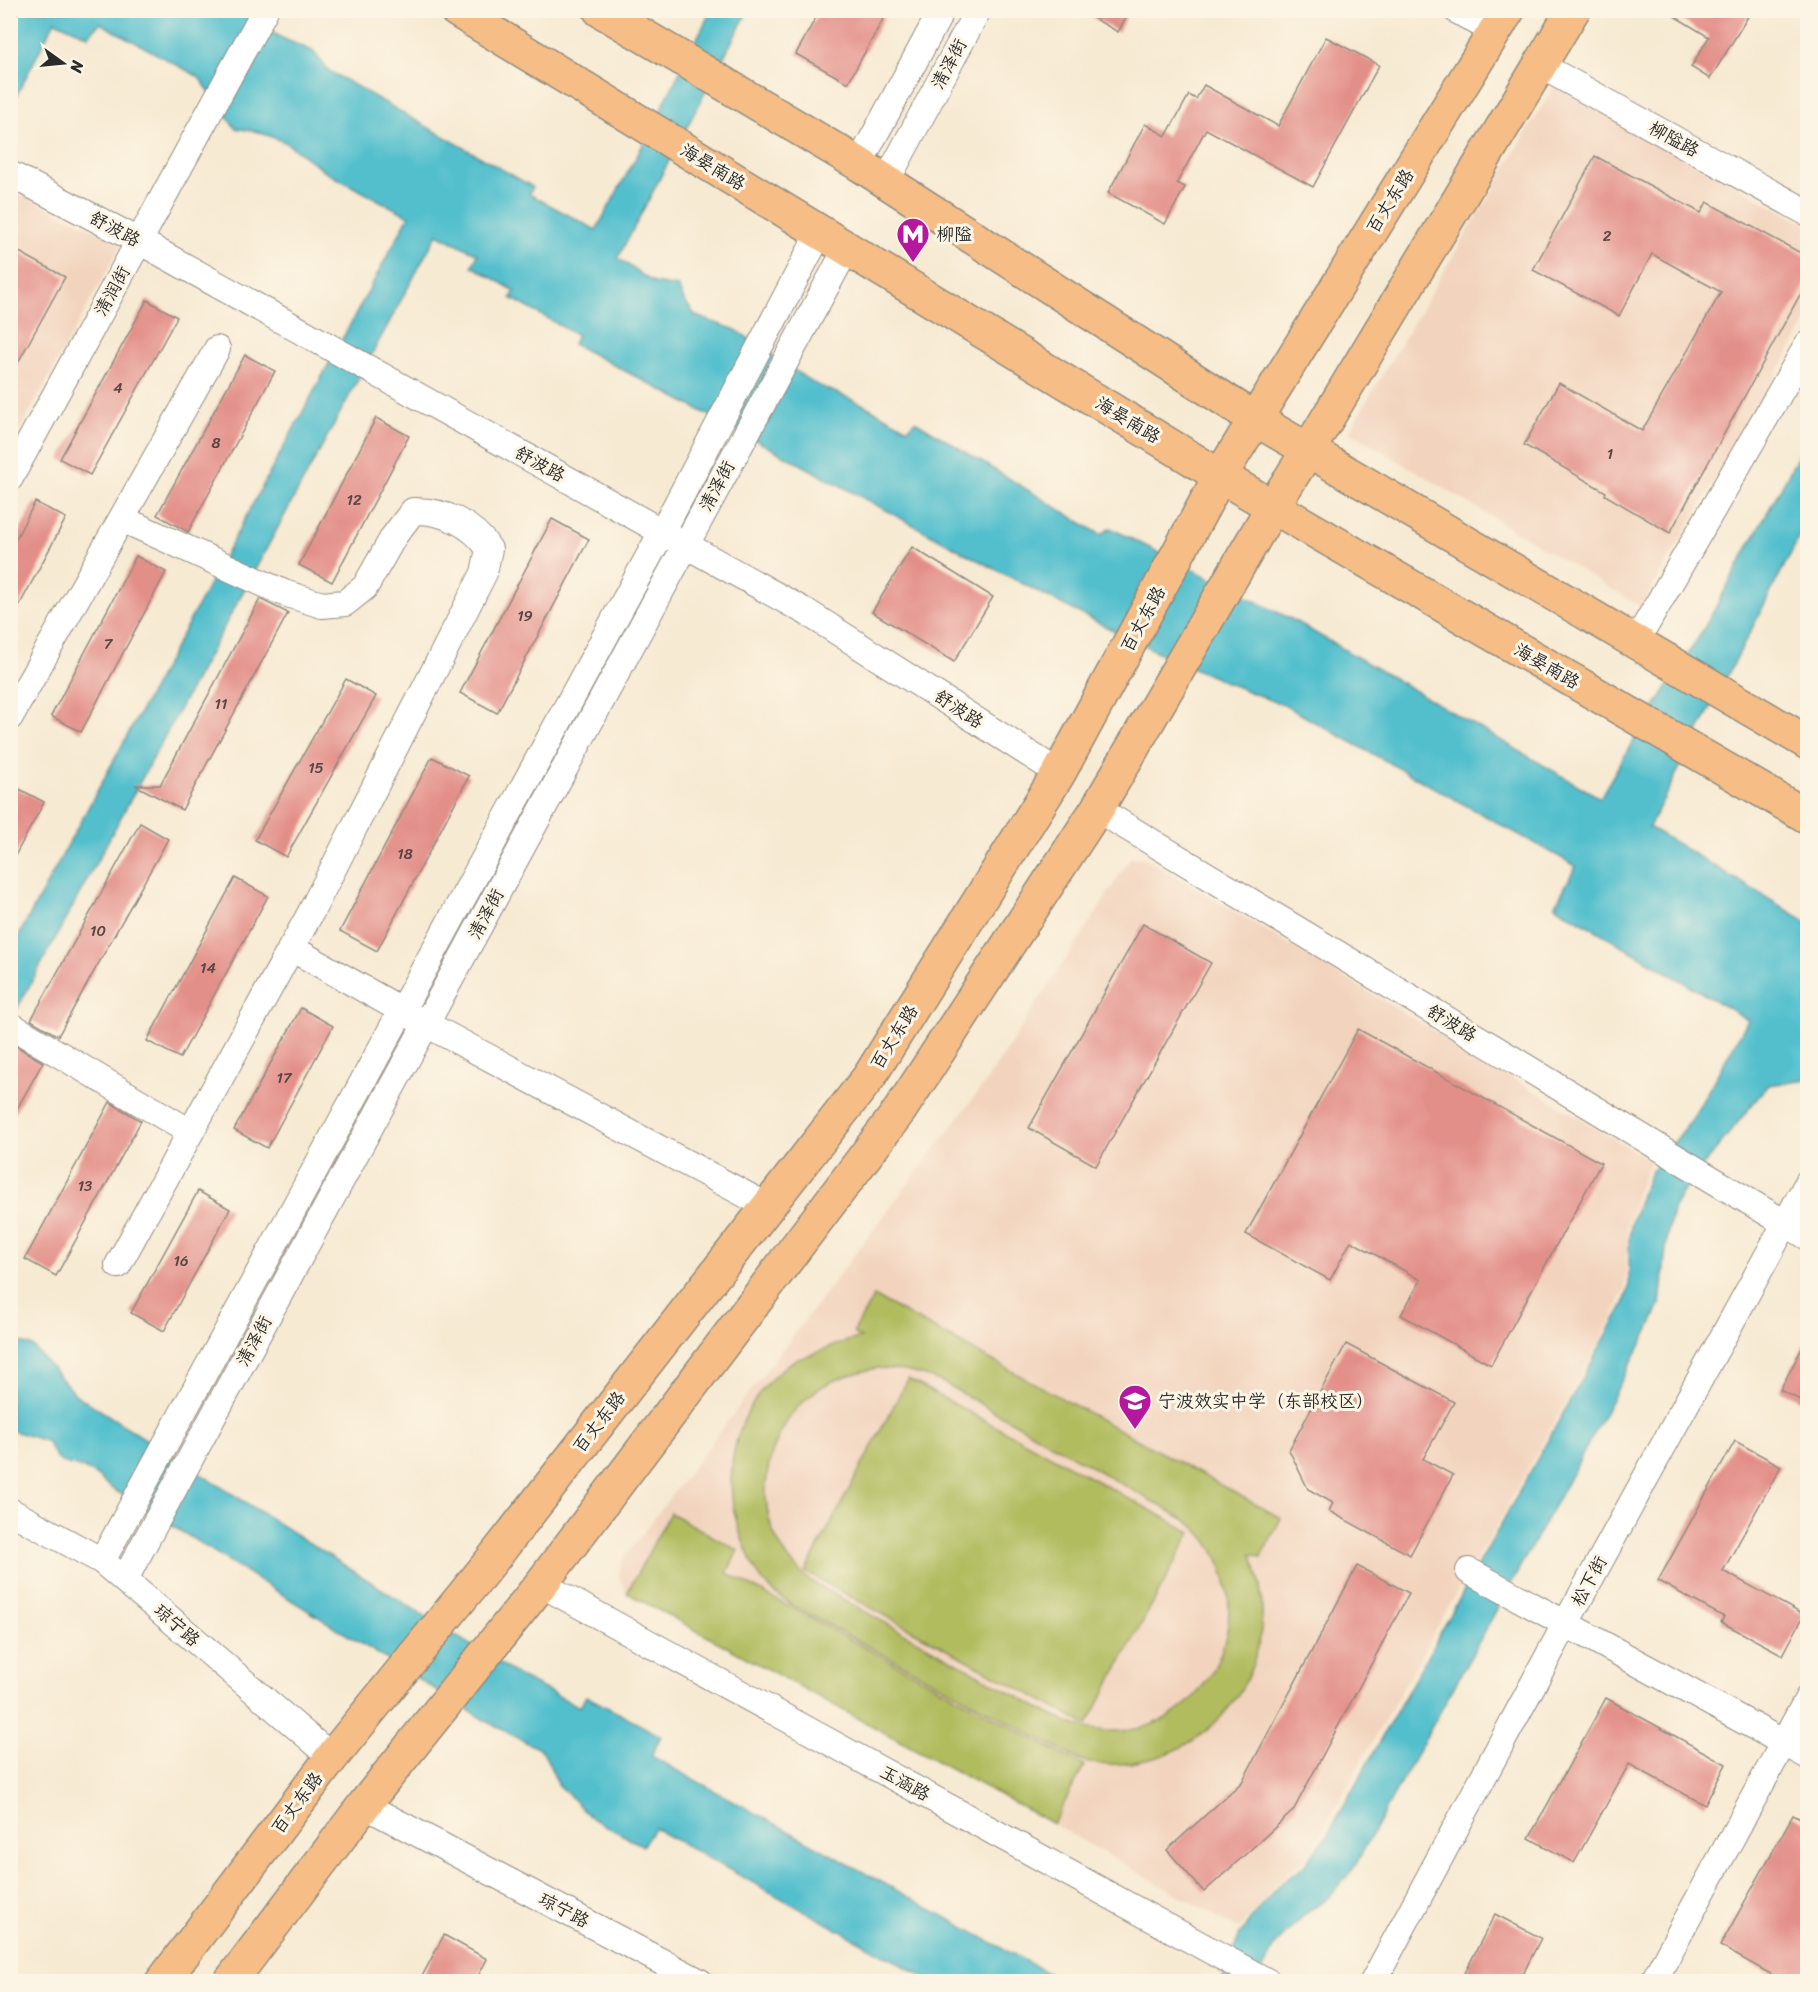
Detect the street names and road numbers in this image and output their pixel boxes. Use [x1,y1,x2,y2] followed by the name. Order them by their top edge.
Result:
[922,33,976,95] street label: 清泽街
[1643,112,1705,166] street label: 柳隘路
[674,135,752,199] street label: 海晏南路
[1357,162,1423,240] street label: 百丈东路
[84,202,146,256] street label: 舒波路
[85,260,139,322] street label: 清润街
[1089,388,1167,452] street label: 海晏南路
[509,437,571,491] street label: 舒波路
[690,455,744,517] street label: 清泽街
[1112,580,1174,658] street label: 百丈东路
[1508,634,1586,698] street label: 海晏南路
[928,681,990,737] street label: 舒波路
[459,883,513,945] street label: 清泽街
[1421,995,1483,1051] street label: 舒波路
[861,998,927,1076] street label: 百丈东路
[227,1310,281,1372] street label: 清泽街
[564,1384,634,1460] street label: 百丈东路
[1562,1550,1616,1612] street label: 松下街
[146,1595,208,1655] street label: 琼宁路
[874,1756,936,1810] street label: 玉涵路
[263,1765,331,1841] street label: 百丈东路
[533,1883,595,1937] street label: 琼宁路

